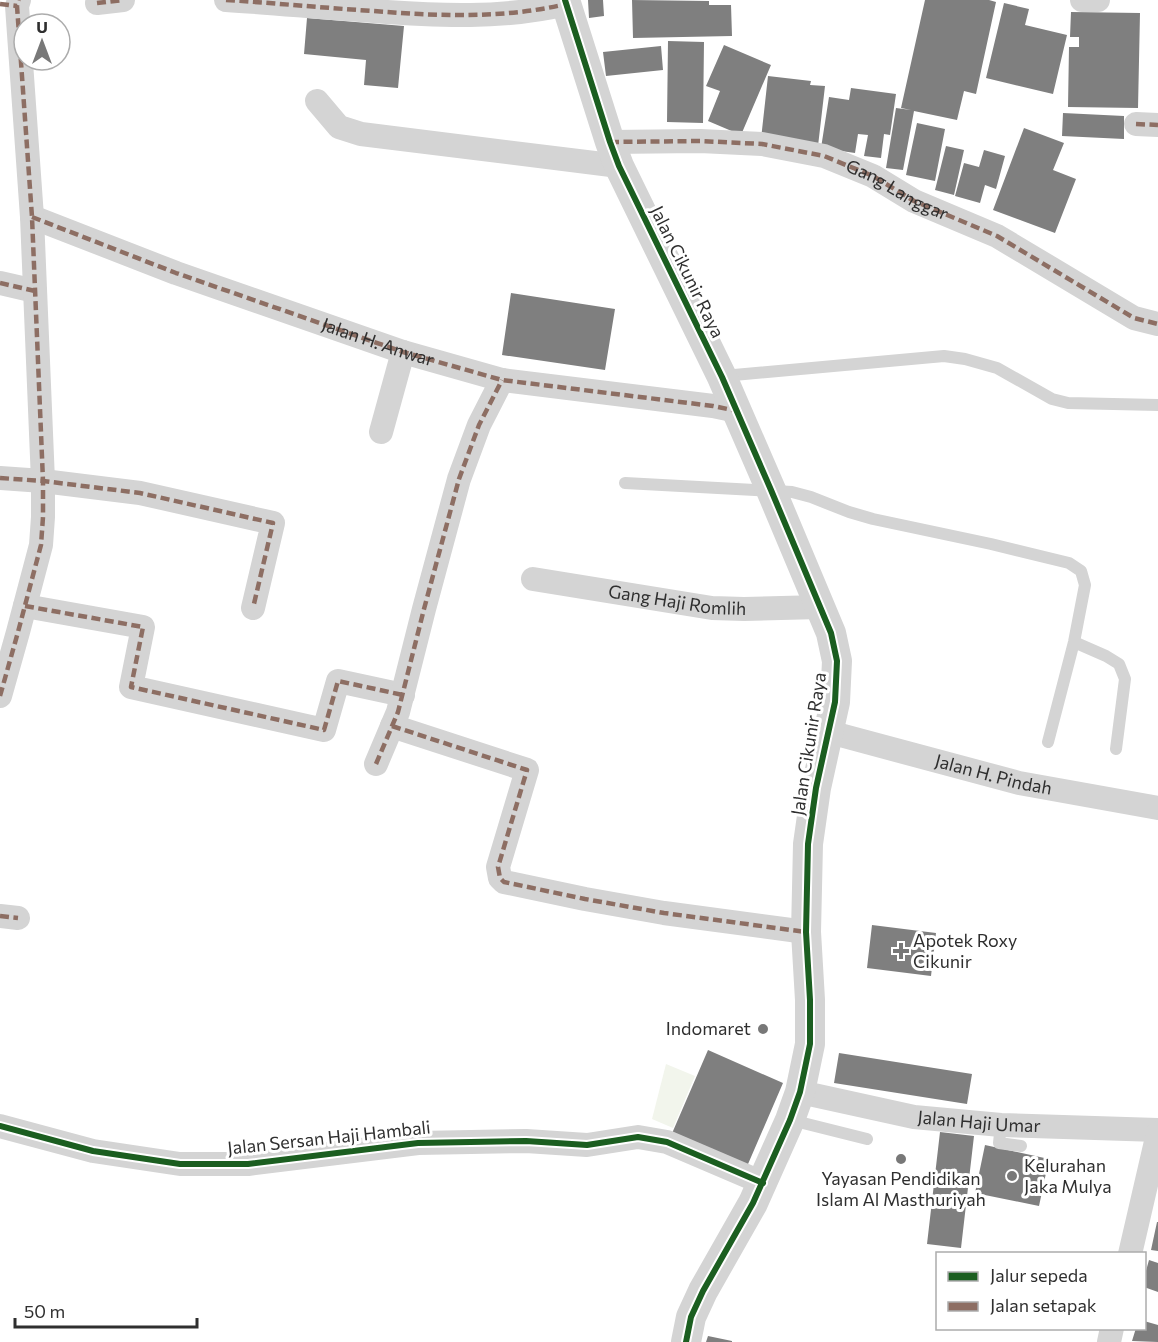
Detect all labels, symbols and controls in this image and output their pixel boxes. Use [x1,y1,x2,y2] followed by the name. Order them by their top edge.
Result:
[12,12,72,72] north arrow
[36,17,48,36] text: U
[843,154,952,224] street label: Gang Langgar
[646,202,729,341] street label: Jalan Cikunir Raya
[319,313,437,370] street label: Jalan H. Anwar
[607,579,747,619] street label: Gang Haji Romlih
[786,671,830,817] street label: Jalan Cikunir Raya
[933,749,1054,799] street label: Jalan H. Pindah
[913,929,1017,972] place label: Apotek Roxy Cikunir
[894,944,908,958] marker: Apotek Roxy Cikunir
[666,1017,751,1039] place label: Indomaret
[756,1022,770,1036] marker: Indomaret
[917,1105,1041,1136] street label: Jalan Haji Umar
[226,1115,432,1159] street label: Jalan Sersan Haji Hambali
[894,1152,908,1166] marker: Yayasan Pendidikan Islam Al Masthuriyah
[1024,1154,1112,1197] place label: Kelurahan Jaka Mulya
[816,1167,986,1210] place label: Yayasan Pendidikan Islam Al Masthuriyah
[1005,1169,1019,1183] marker: Kelurahan Jaka Mulya
[936,1252,1146,1330] legend
[990,1264,1088,1286] text: Jalur sepeda
[15,1291,196,1329] scale bar
[990,1294,1097,1316] text: Jalan setapak
[24,1300,65,1322] text: 50 m

